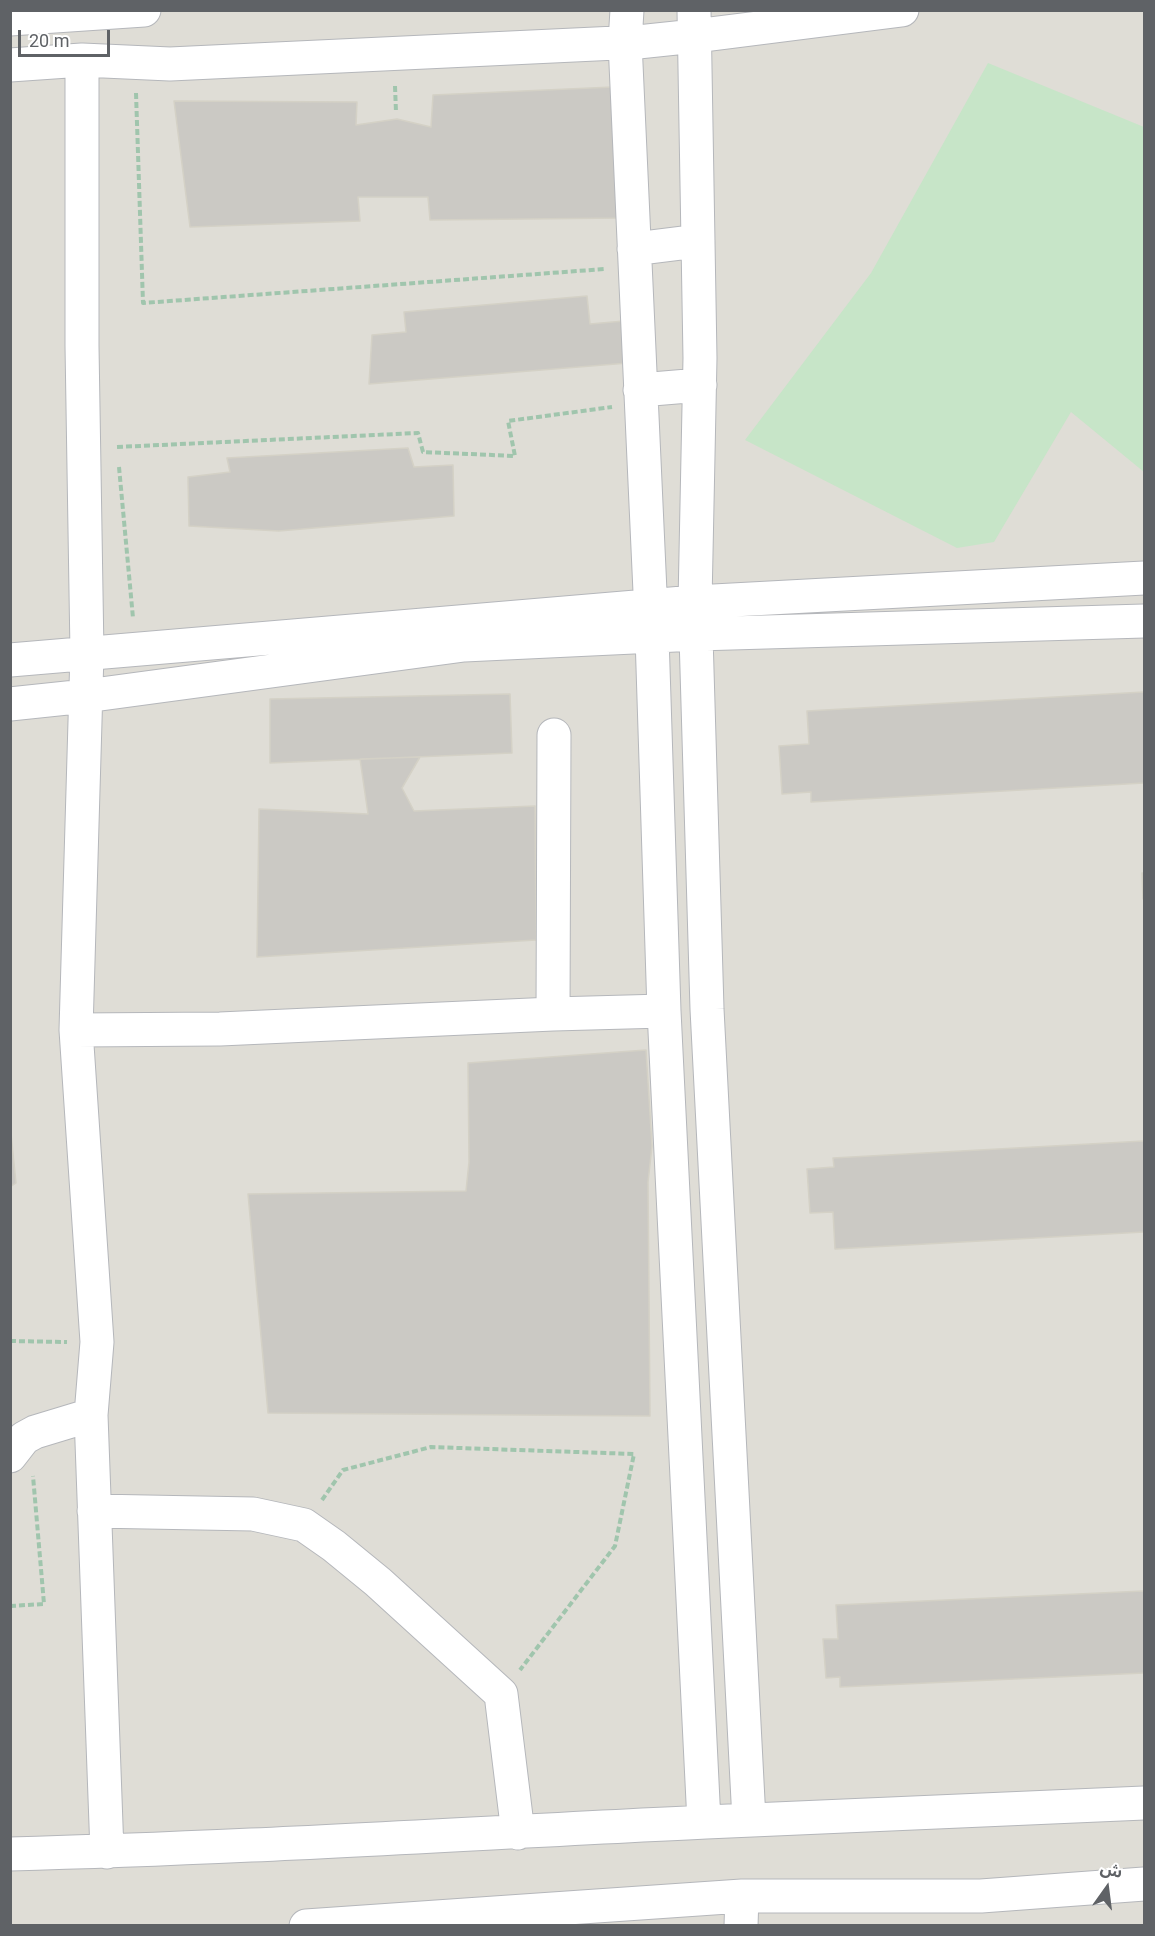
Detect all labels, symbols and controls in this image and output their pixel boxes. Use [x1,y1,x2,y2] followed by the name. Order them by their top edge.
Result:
[21,18,112,56] scale bar
[29,30,69,51] text: 20 m
[1077,1858,1137,1918] north arrow
[1099,1858,1124,1882] text: ش

